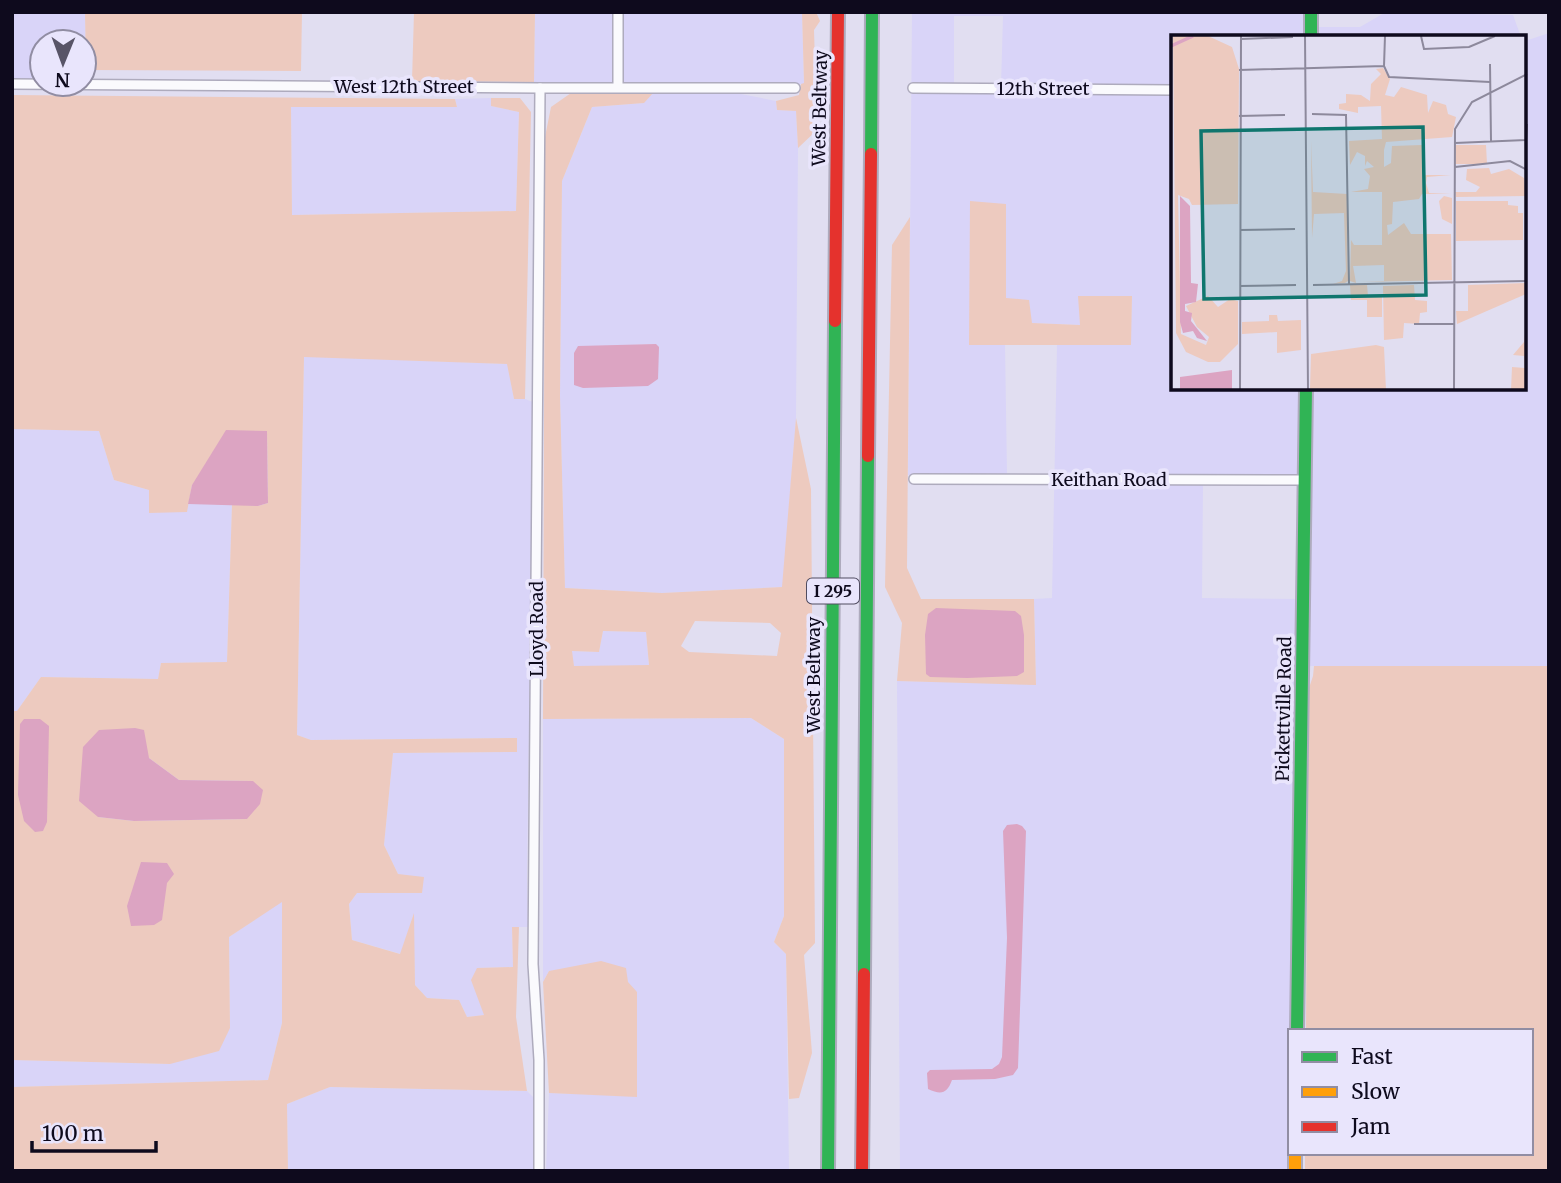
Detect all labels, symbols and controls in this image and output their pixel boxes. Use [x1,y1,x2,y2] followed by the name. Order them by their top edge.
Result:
[28,28,98,98] north arrow
[1171,35,1526,390] inset map
[807,49,832,167] street label: West Beltway
[55,68,70,92] text: N
[333,75,474,98] street label: West 12th Street
[997,77,1089,100] street label: 12th Street
[1051,468,1167,491] street label: Keithan Road
[807,578,859,604] road number: I 295
[525,581,548,677] street label: Lloyd Road
[802,616,825,734] street label: West Beltway
[1271,636,1296,782] street label: Pickettville Road
[1288,1029,1533,1155] legend
[1351,1043,1393,1070] text: Fast
[1351,1078,1400,1105] text: Slow
[32,1110,156,1154] scale bar
[1350,1113,1390,1140] text: Jam
[42,1120,104,1147] text: 100 m

